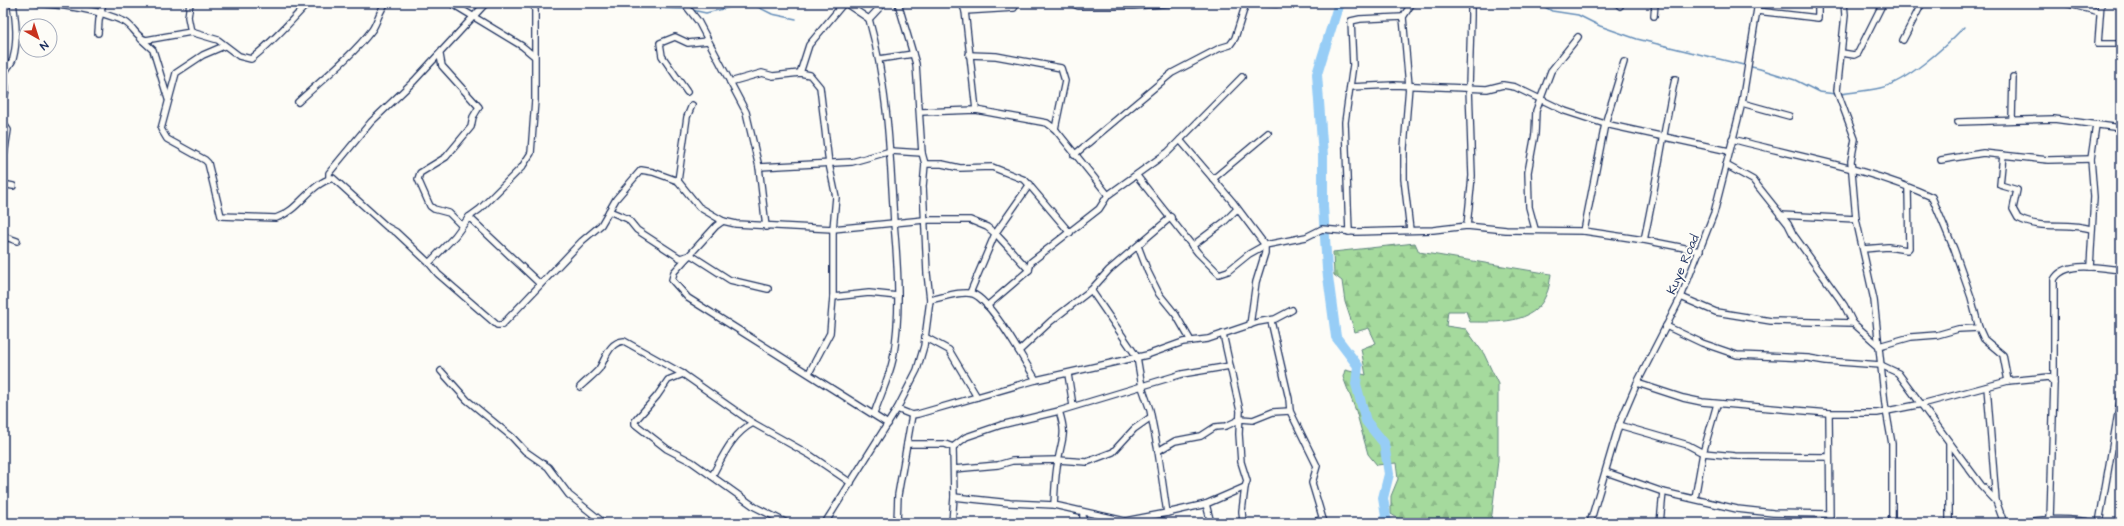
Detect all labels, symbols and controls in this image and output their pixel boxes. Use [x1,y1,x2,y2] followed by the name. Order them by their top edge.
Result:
[18,18,58,58] north arrow
[37,37,51,53] text: N
[1662,231,1705,298] street label: Kuye Road

